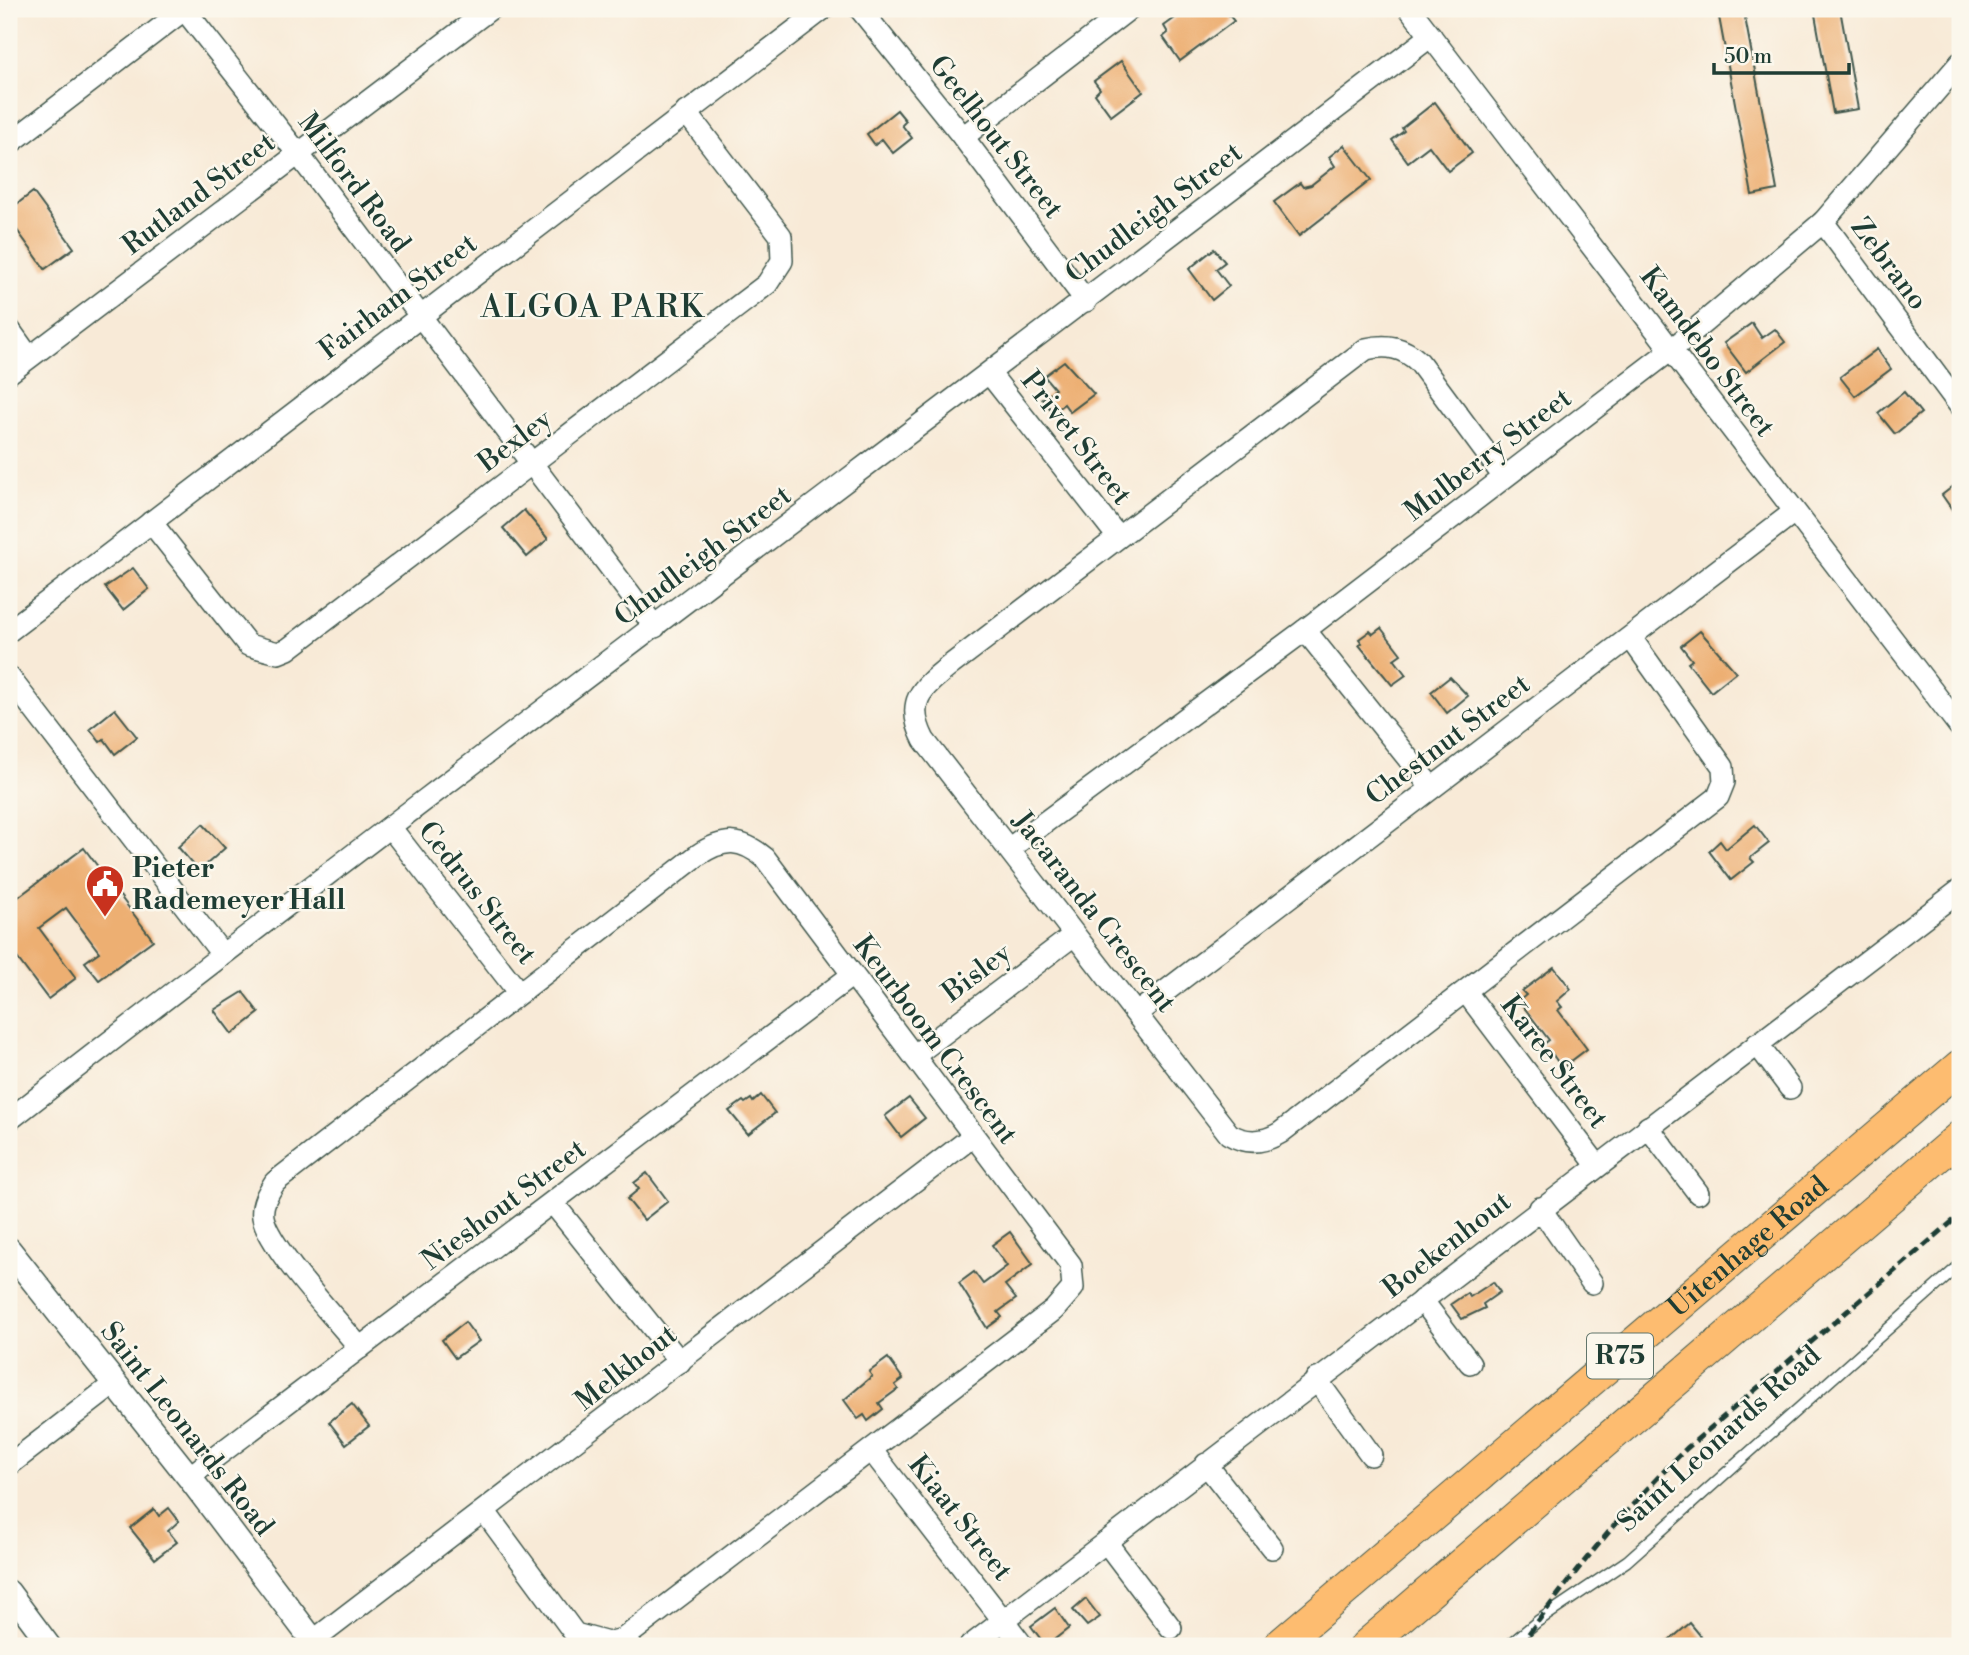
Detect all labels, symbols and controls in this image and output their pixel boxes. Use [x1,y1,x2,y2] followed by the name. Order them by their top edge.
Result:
[1714,32,1848,76] scale bar
[1724,44,1772,70] text: 50 m
[921,48,1071,226] street label: Geelhout Street
[290,106,418,260] street label: Milford Road
[116,125,282,263] street label: Rutland Street
[1059,135,1249,291] street label: Chudleigh Street
[1843,211,1935,317] street label: Zebrano
[312,226,484,368] street label: Fairham Street
[1632,260,1782,444] street label: Kamdebo Street
[480,287,706,327] district label: ALGOA PARK
[1013,364,1139,512] street label: Privet Street
[1397,381,1579,529] street label: Mulberry Street
[470,402,559,481] street label: Bexley
[608,478,798,634] street label: Chudleigh Street
[1359,667,1537,813] street label: Chestnut Street
[1004,804,1183,1020] street label: Jacaranda Crescent
[410,814,544,972] street label: Cedrus Street
[132,851,346,918] place label: Pieter Rademeyer Hall
[84,863,126,918] public building icon: Pieter Rademeyer Hall
[845,929,1025,1151] street label: Keurboom Crescent
[935,936,1019,1011] street label: Bisley
[1493,989,1615,1136] street label: Karee Street
[415,1132,593,1278] street label: Nieshout Street
[1660,1168,1836,1325] street label: Uitenhage Road
[1375,1184,1518,1307] street label: Boekenhout
[93,1315,281,1543] street label: Saint Leonards Road
[568,1317,684,1419] street label: Melkhout
[1587,1334,1653,1378] road number: R75
[1610,1338,1828,1540] street label: Saint Leonards Road
[900,1448,1020,1588] street label: Kiaat Street

